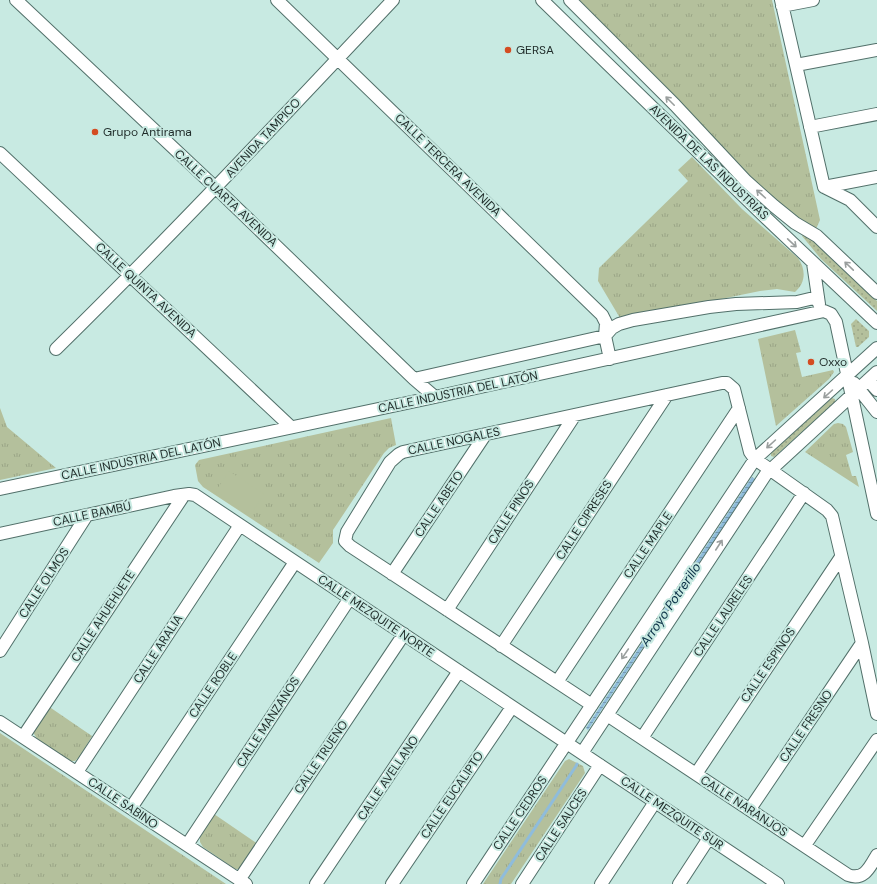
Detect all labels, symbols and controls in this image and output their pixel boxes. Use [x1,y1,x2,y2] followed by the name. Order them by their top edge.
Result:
[516,42,554,58] place label: GERSA
[503,45,513,55] marker: GERSA
[222,95,304,181] street label: AVENIDA TAMPICO
[665,96,675,106] one-way arrow
[646,101,772,223] street label: AVENIDA DE LAS INDUSTRIAS
[391,110,505,220] street label: CALLE TERCERA AVENIDA
[103,124,192,140] place label: Grupo Antirama
[90,127,100,137] marker: Grupo Antirama
[171,146,281,250] street label: CALLE CUARTA AVENIDA
[756,190,766,199] one-way arrow
[787,238,797,248] one-way arrow
[92,239,200,341] street label: CALLE QUINTA AVENIDA
[844,262,854,271] one-way arrow
[819,354,847,370] place label: Oxxo
[806,357,816,367] marker: Oxxo
[377,367,539,417] street label: CALLE INDUSTRIA DEL LATÓN
[822,389,833,398] one-way arrow
[407,423,502,459] street label: CALLE NOGALES
[60,434,222,484] street label: CALLE INDUSTRIA DEL LATÓN
[766,440,777,449] one-way arrow
[411,468,467,540] street label: CALLE ABETO
[484,477,538,547] street label: CALLE PINOS
[552,477,616,563] street label: CALLE CIPRESES
[52,498,133,530] street label: CALLE BAMBÚ
[620,508,676,581] street label: CALLE MAPLE
[715,540,723,551] one-way arrow
[15,545,73,621] street label: CALLE OLMOS
[636,559,705,650] water label: Arroyo Potrerillo
[67,567,139,665] street label: CALLE AHUEHUETE
[315,571,437,661] street label: CALLE MEZQUITE NORTE
[690,572,756,660] street label: CALLE LAURELES
[130,611,186,687] street label: CALLE ARALIA
[737,624,799,706] street label: CALLE ESPINOS
[621,648,629,660] one-way arrow
[185,649,241,721] street label: CALLE ROBLE
[233,674,303,770] street label: CALLE MANZANOS
[776,687,836,765] street label: CALLE FRESNO
[291,717,351,797] street label: CALLE TRUENO
[354,733,422,823] street label: CALLE AVELLANO
[417,748,487,842] street label: CALLE EUCALIPTO
[697,772,791,840] street label: CALLE NARANJOS
[489,773,551,853] street label: CALLE CEDROS
[617,773,727,853] street label: CALLE MEZQUITE SUR
[85,774,161,832] street label: CALLE SABINO
[531,785,591,864] street label: CALLE SAUCES

